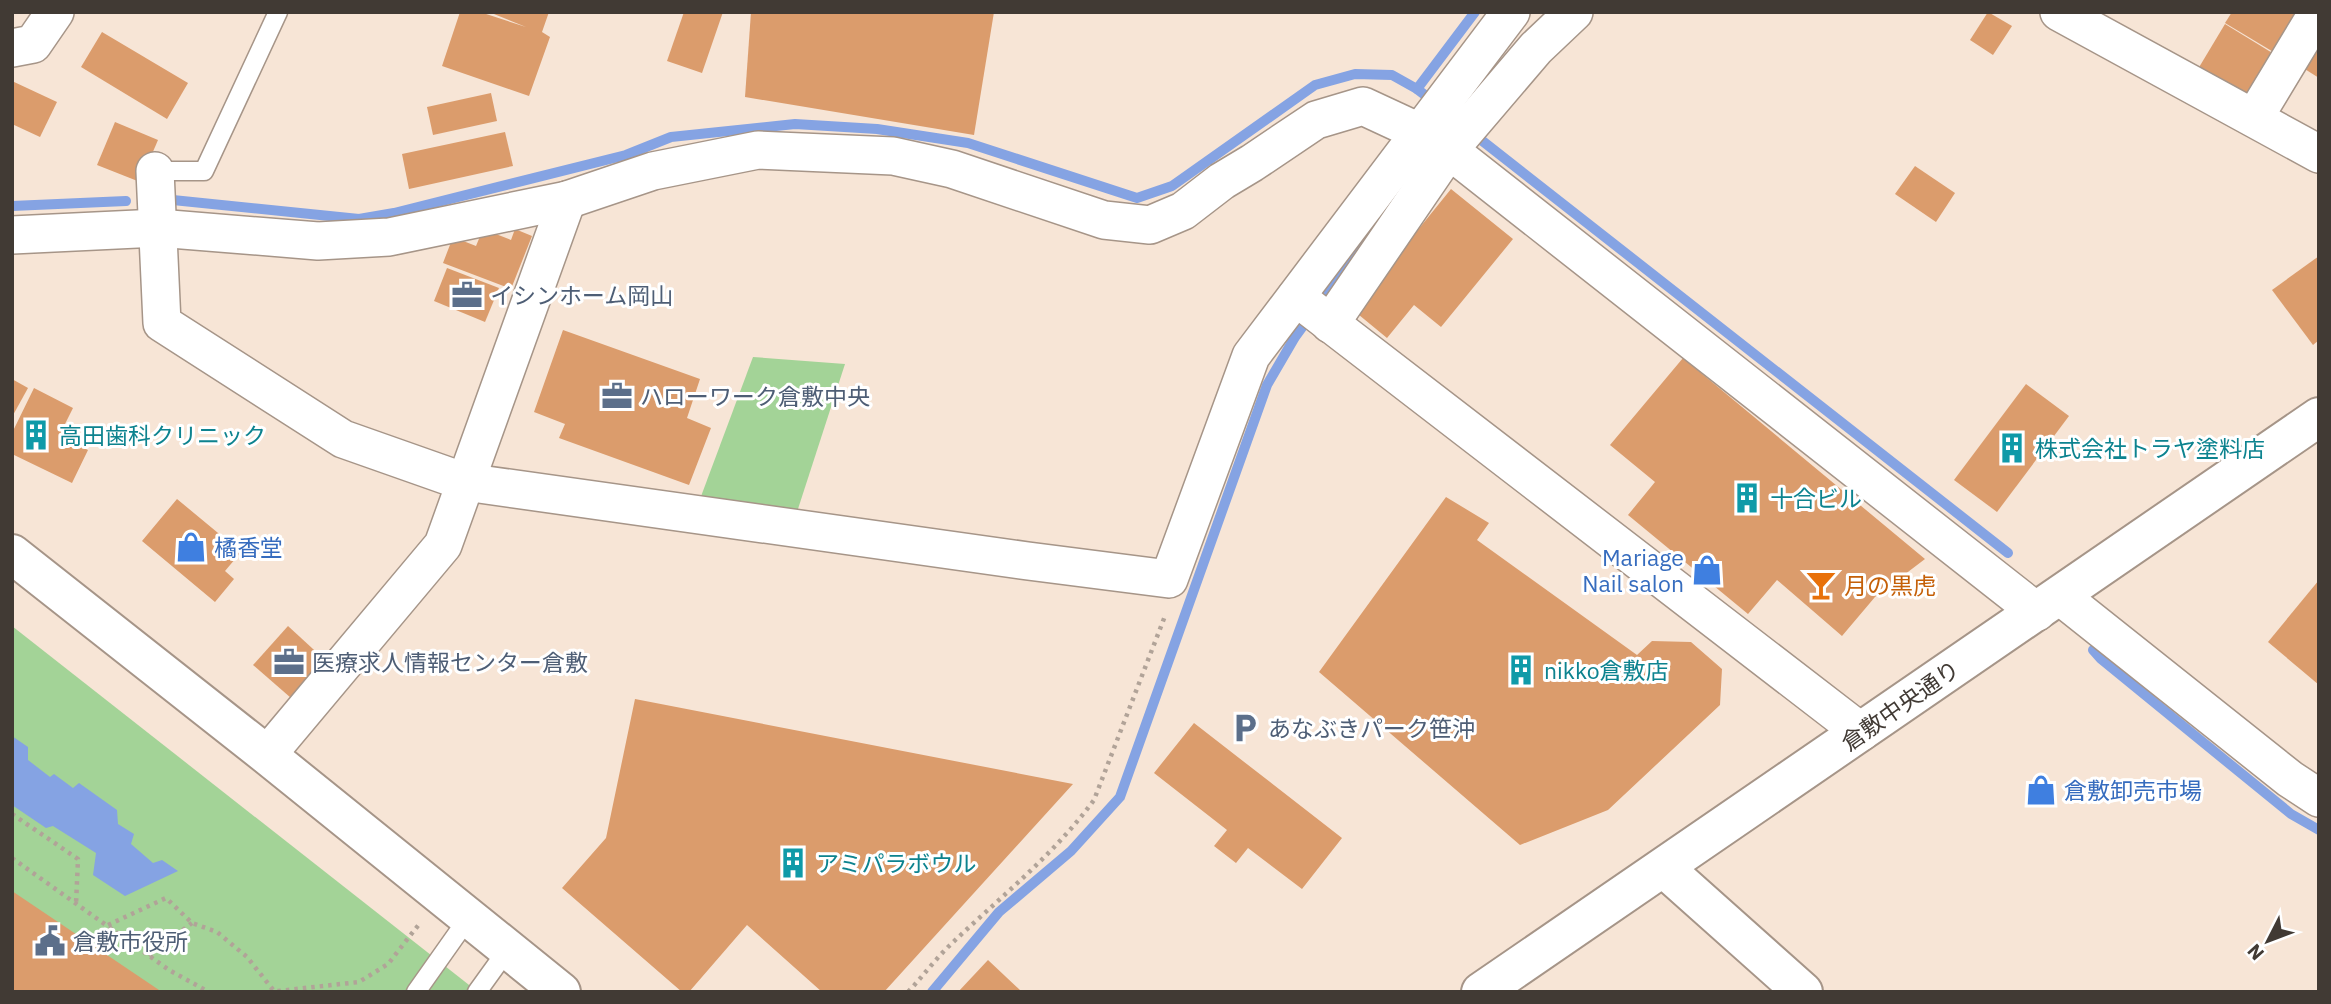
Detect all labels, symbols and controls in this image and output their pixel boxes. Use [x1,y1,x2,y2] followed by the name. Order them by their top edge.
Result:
[450,278,484,312] office icon: イシンホーム岡山
[490,280,673,310] place label: イシンホーム岡山
[600,379,634,413] office icon: ハローワーク倉敷中央
[640,381,870,411] place label: ハローワーク倉敷中央
[19,418,53,452] building icon: 高田歯科クリニック
[59,420,266,450] place label: 高田歯科クリニック
[1995,431,2029,465] building icon: 株式会社トラヤ塗料店
[2035,433,2265,463] place label: 株式会社トラヤ塗料店
[1730,481,1764,515] building icon: 十合ビル
[1770,483,1862,513] place label: 十合ビル
[174,530,208,564] shop icon: 橘香堂
[214,532,283,562] place label: 橘香堂
[1582,542,1684,598] place label: Mariage Nail salon
[1690,553,1724,587] shop icon: Mariage Nail salon
[1804,568,1838,602] bar icon: 月の黒虎
[1844,570,1936,600] place label: 月の黒虎
[272,645,306,679] office icon: 医療求人情報センター倉敷
[312,647,588,677] place label: 医療求人情報センター倉敷
[1504,653,1538,687] building icon: nikko倉敷店
[1835,653,1965,757] street label: 倉敷中央通り
[1544,655,1669,685] place label: nikko倉敷店
[1228,711,1262,745] parking icon: あなぶきパーク笹沖
[1268,713,1475,743] place label: あなぶきパーク笹沖
[2024,773,2058,807] shop icon: 倉敷卸売市場
[2064,775,2202,805] place label: 倉敷卸売市場
[776,846,810,880] building icon: アミパラボウル
[816,848,977,878] place label: アミパラボウル
[2233,906,2303,976] north arrow
[33,924,67,958] public building icon: 倉敷市役所
[73,926,188,956] place label: 倉敷市役所
[2242,939,2269,966] text: N

